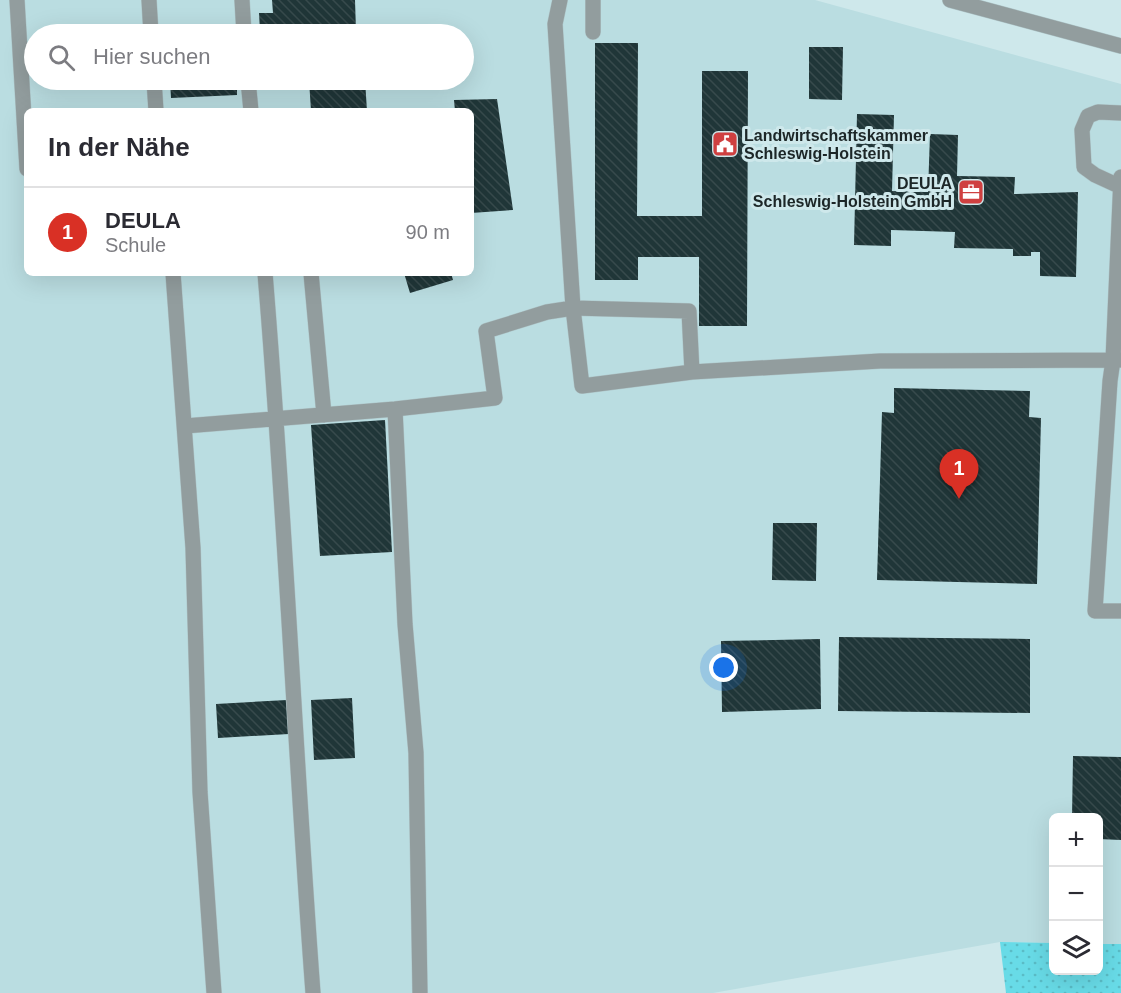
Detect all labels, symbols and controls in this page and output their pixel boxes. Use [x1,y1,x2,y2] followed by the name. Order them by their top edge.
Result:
[24,24,474,90] search box
[45,41,78,74] icon: search
[93,44,210,69] text: Hier suchen
[744,127,928,162] place label: Landwirtschaftskammer Schleswig-Holstein
[710,129,740,159] public building icon: Landwirtschaftskammer Schleswig-Holstein
[48,132,190,162] text: In der Nähe
[753,175,952,210] place label: DEULA Schleswig-Holstein GmbH
[956,177,986,207] office icon: DEULA Schleswig-Holstein GmbH
[105,208,181,233] text: DEULA
[62,221,73,243] text: 1
[406,221,450,243] text: 90 m
[105,234,166,256] text: Schule
[940,450,978,499] pin: 1
[709,653,738,682] your location
[1049,813,1103,975] map controls
[1049,813,1103,867] button: +
[1049,867,1103,921] button: −
[1049,921,1103,975] button: layers

